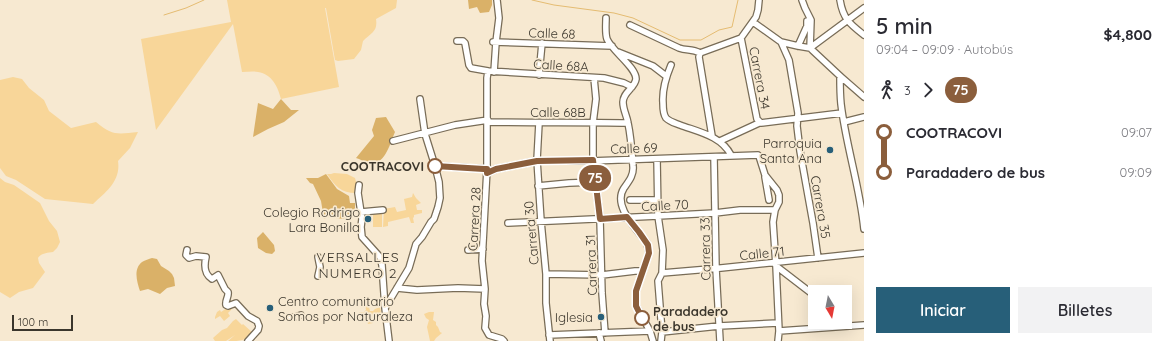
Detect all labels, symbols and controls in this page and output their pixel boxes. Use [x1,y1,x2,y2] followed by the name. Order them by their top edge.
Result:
[876,12,933,40] text: 5 min
[528,24,576,42] street label: Calle 68
[1103,25,1152,44] text: $4,800
[876,41,1013,57] text: 09:04 – 09:09 · Autobús
[746,45,774,111] street label: Carrera 34
[533,56,590,74] street label: Calle 68A
[876,79,898,101] icon: walk
[917,79,939,101] icon: forward
[953,81,969,99] text: 75
[904,82,911,98] text: 3
[530,104,586,120] street label: Calle 68B
[906,123,1002,142] text: COOTRACOVI
[1121,124,1152,140] text: 09:07
[760,135,822,166] place label: Parroquia Santa Ana
[610,139,658,157] street label: Calle 69
[825,145,835,155] marker: Parroquia Santa Ana
[341,158,424,174] place label: COOTRACOVI
[427,158,443,174] marker: COOTRACOVI
[906,163,1045,182] text: Paradadero de bus
[1120,164,1152,180] text: 09:09
[577,165,613,191] line badge: 75
[587,169,603,187] text: 75
[808,174,834,240] street label: Carrera 35
[464,187,484,251] street label: Carrera 28
[641,196,689,214] street label: Calle 70
[520,200,542,266] street label: Carrera 30
[263,204,360,235] place label: Colegio Rodrigo Lara Bonilla
[363,214,373,224] marker: Colegio Rodrigo Lara Bonilla
[696,217,714,281] street label: Carrera 33
[582,234,600,296] street label: Carrera 31
[739,243,785,263] street label: Calle 71
[316,248,400,282] district label: VERSALLES NUMERO 2
[808,285,852,329] north arrow
[808,285,852,329] map controls
[876,287,1010,333] button: Iniciar
[1018,287,1152,333] button: Billetes
[278,293,413,324] place label: Centro comunitario Somos por Naturaleza
[265,303,275,313] marker: Centro comunitario Somos por Naturaleza
[653,303,728,334] place label: Paradadero de bus
[555,309,593,325] place label: Iglesia
[634,310,650,326] marker: Paradadero de bus
[596,312,606,322] marker: Iglesia
[12,313,73,332] scale bar
[18,315,48,329] text: 100 m

